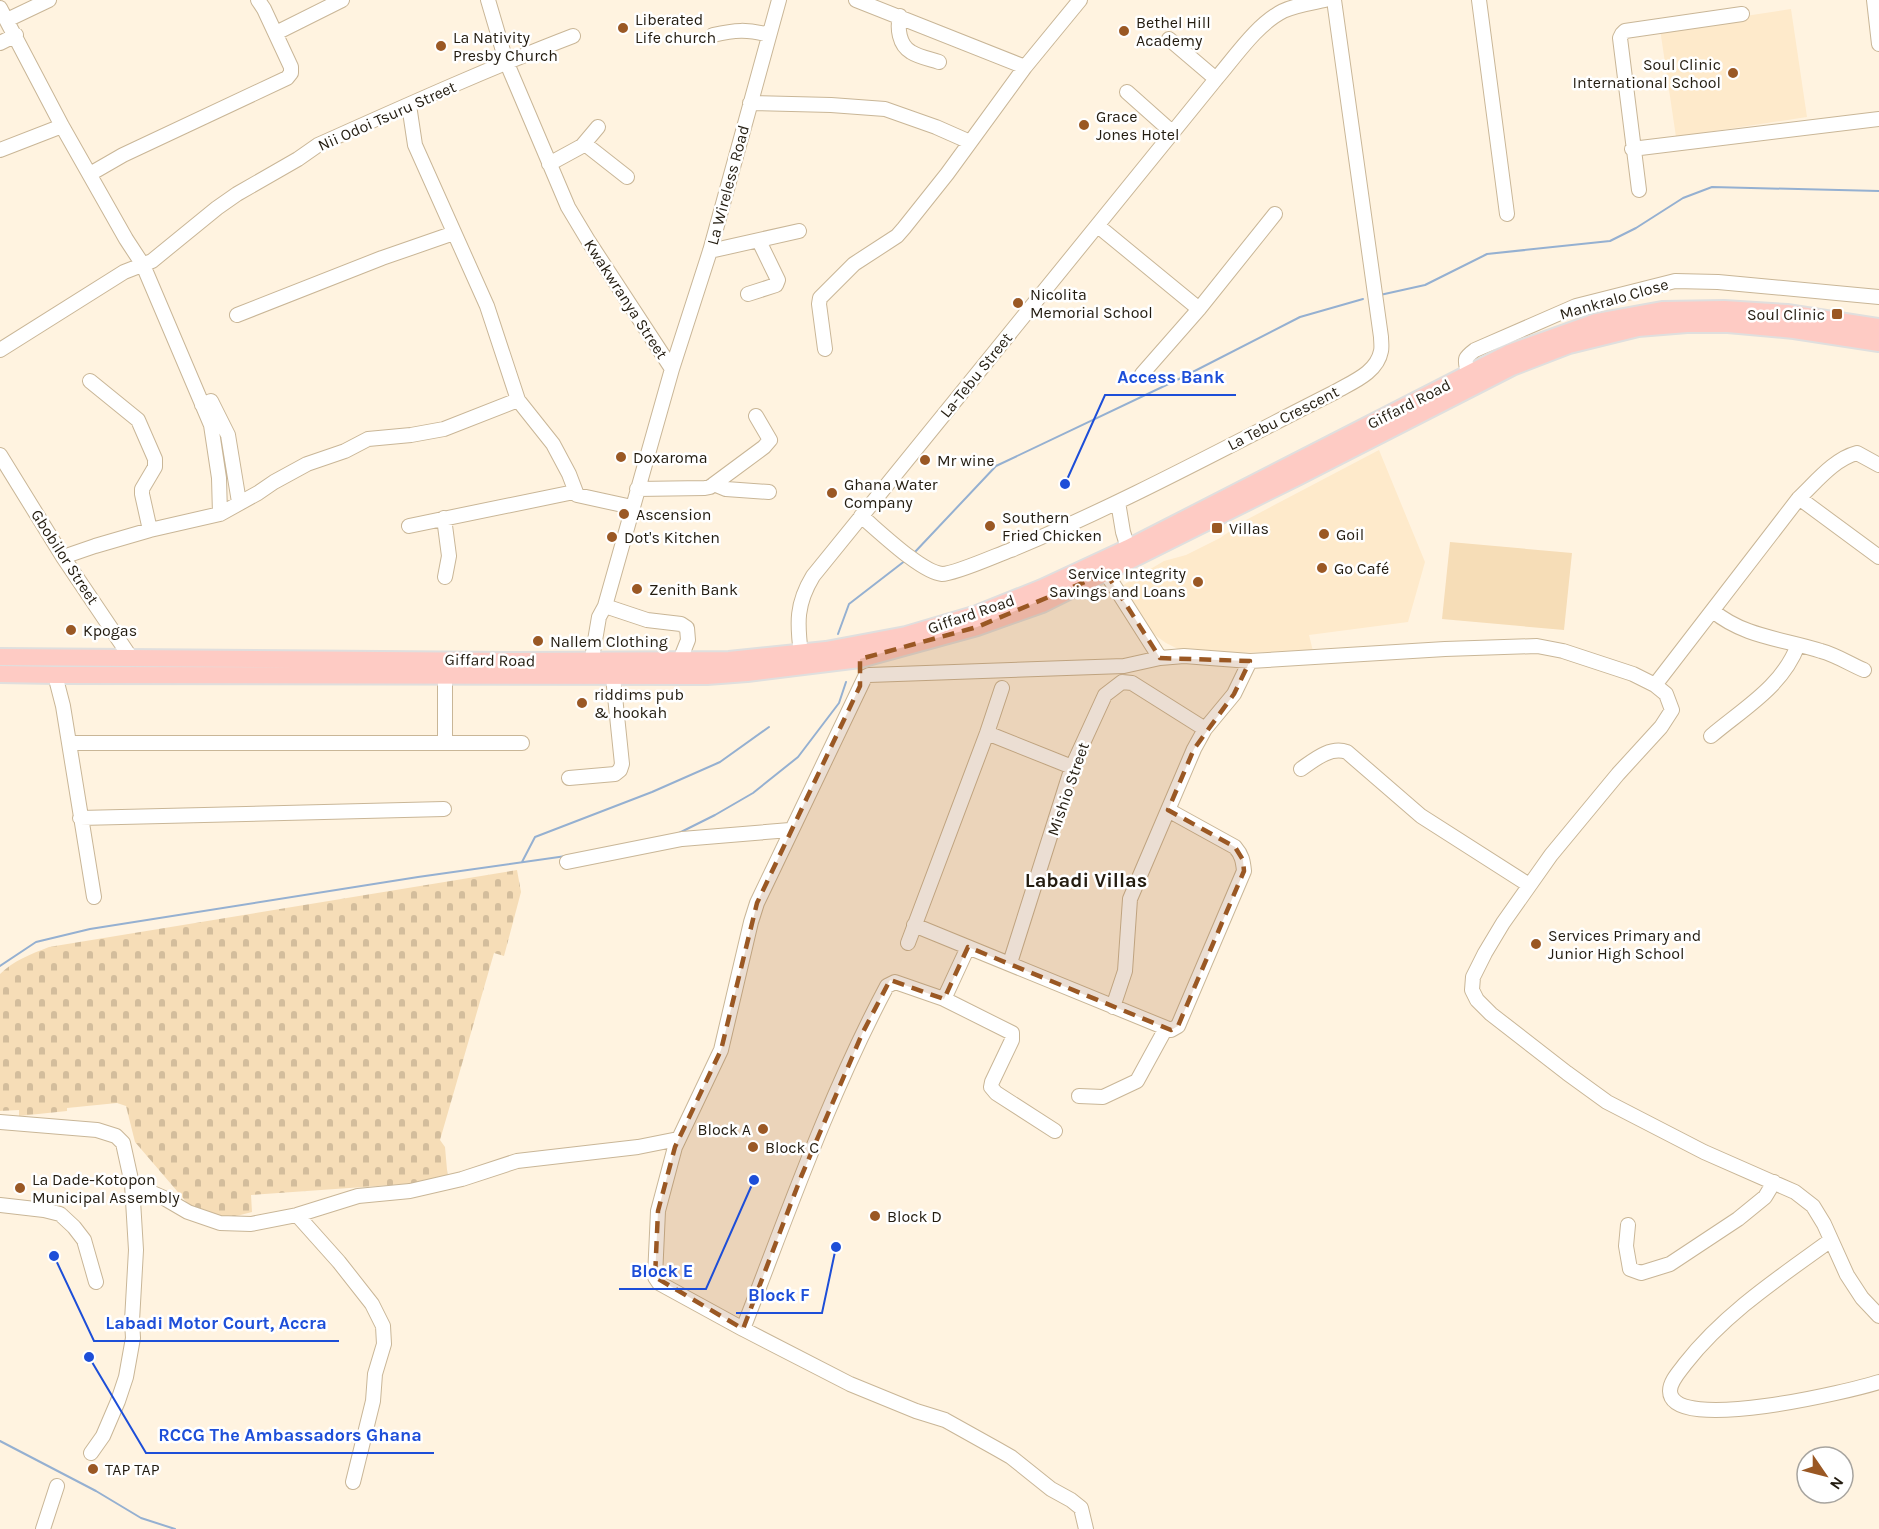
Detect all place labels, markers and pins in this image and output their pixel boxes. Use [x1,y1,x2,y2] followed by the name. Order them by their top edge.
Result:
[635,10,716,47] place label: Liberated Life church
[1136,13,1211,50] place label: Bethel Hill Academy
[616,21,630,35] marker: Liberated Life church
[1117,24,1131,38] marker: Bethel Hill Academy
[453,28,558,65] place label: La Nativity Presby Church
[434,39,448,53] marker: La Nativity Presby Church
[1573,55,1721,92] place label: Soul Clinic International School
[1726,66,1740,80] marker: Soul Clinic International School
[1096,107,1179,144] place label: Grace Jones Hotel
[1077,118,1091,132] marker: Grace Jones Hotel
[1030,285,1153,322] place label: Nicolita Memorial School
[1011,296,1025,310] marker: Nicolita Memorial School
[1747,305,1825,324] place label: Soul Clinic
[1830,307,1844,321] marker: Soul Clinic
[1105,359,1236,395] callout: Access Bank
[633,448,708,467] place label: Doxaroma
[614,450,628,464] marker: Doxaroma
[937,451,994,470] place label: Mr wine
[918,453,932,467] marker: Mr wine
[844,475,938,512] place label: Ghana Water Company
[825,486,839,500] marker: Ghana Water Company
[636,505,711,524] place label: Ascension
[617,507,631,521] marker: Ascension
[1002,508,1102,545] place label: Southern Fried Chicken
[983,519,997,533] marker: Southern Fried Chicken
[1229,519,1269,538] place label: Villas
[1210,521,1224,535] marker: Villas
[1336,525,1364,544] place label: Goil
[1317,527,1331,541] marker: Goil
[624,528,720,547] place label: Dot's Kitchen
[605,530,619,544] marker: Dot's Kitchen
[1334,559,1389,578] place label: Go Café
[1315,561,1329,575] marker: Go Café
[1049,564,1187,601] place label: Service Integrity Savings and Loans
[1191,575,1205,589] marker: Service Integrity Savings and Loans
[649,580,738,599] place label: Zenith Bank
[630,582,644,596] marker: Zenith Bank
[83,621,137,640] place label: Kpogas
[64,623,78,637] marker: Kpogas
[550,632,668,651] place label: Nallem Clothing
[531,634,545,648] marker: Nallem Clothing
[594,685,684,722] place label: riddims pub & hookah
[575,696,589,710] marker: riddims pub & hookah
[1548,926,1701,963] place label: Services Primary and Junior High School
[1529,937,1543,951] marker: Services Primary and Junior High School
[698,1120,751,1139] place label: Block A
[756,1122,770,1136] marker: Block A
[765,1138,819,1157] place label: Block C
[746,1140,760,1154] marker: Block C
[32,1170,180,1207] place label: La Dade-Kotopon Municipal Assembly
[13,1181,27,1195] marker: La Dade-Kotopon Municipal Assembly
[887,1207,942,1226] place label: Block D
[868,1209,882,1223] marker: Block D
[619,1253,706,1289] callout: Block E
[736,1277,822,1313] callout: Block F
[94,1305,339,1341] callout: Labadi Motor Court, Accra
[146,1417,434,1453] callout: RCCG The Ambassadors Ghana
[105,1460,160,1479] place label: TAP TAP
[86,1462,100,1476] marker: TAP TAP

